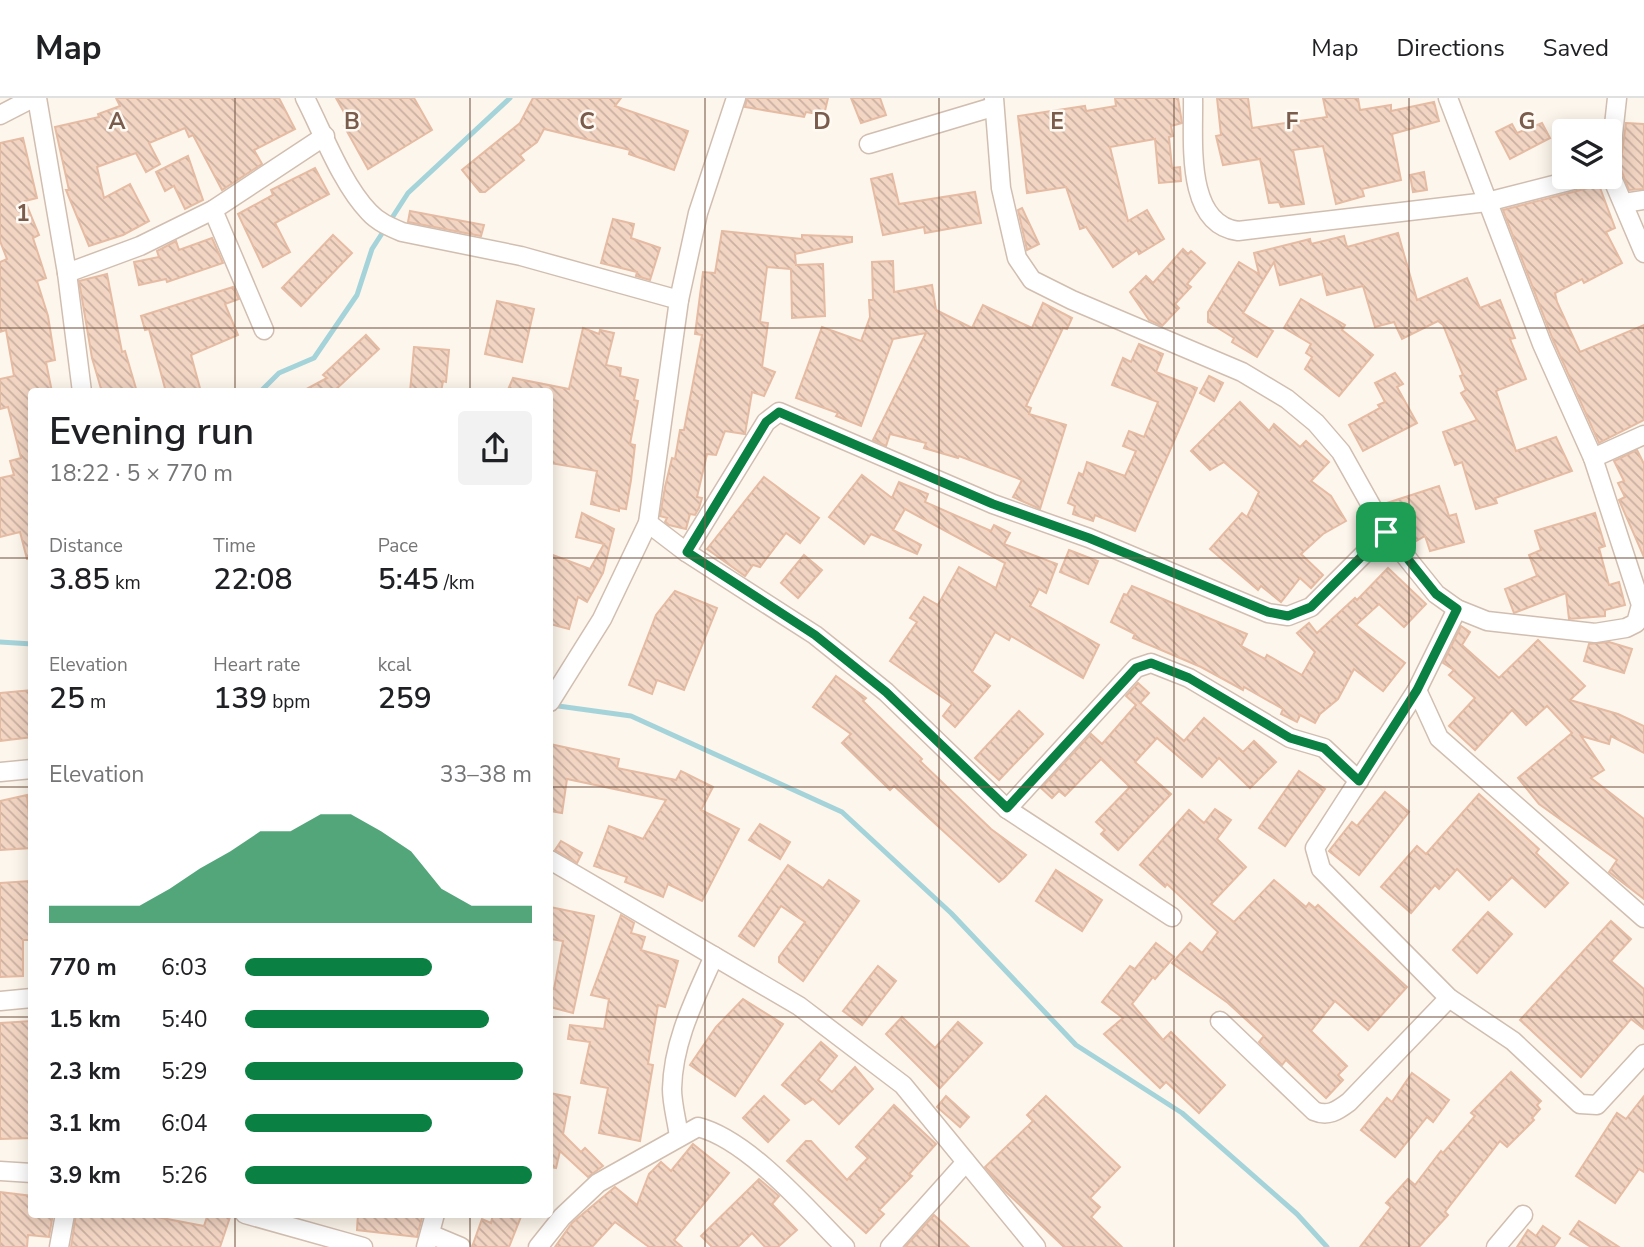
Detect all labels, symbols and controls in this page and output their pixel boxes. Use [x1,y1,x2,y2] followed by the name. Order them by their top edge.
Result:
[35,26,102,71] text: Map
[1311,32,1358,64] text: Map
[1396,32,1505,64] text: Directions
[1543,32,1609,64] text: Saved
[108,106,126,137] text: A
[344,106,360,137] text: B
[579,106,595,137] text: C
[813,106,831,137] text: D
[1050,106,1064,137] text: E
[1286,106,1299,137] text: F
[1519,106,1535,137] text: G
[1552,119,1622,189] map controls
[1552,119,1622,189] button: layers
[16,198,30,229] text: 1
[49,406,254,457] text: Evening run
[458,411,532,485] button: share
[49,458,233,489] text: 18:22 · 5 × 770 m
[1356,502,1416,562] pin
[1367,513,1405,551] icon: arrive
[49,533,123,559] text: Distance
[213,533,256,559] text: Time
[378,533,418,559] text: Pace
[49,559,110,600] text: 3.85
[213,559,292,600] text: 22:08
[378,559,439,600] text: 5:45
[110,570,141,596] text: km
[439,570,475,596] text: /km
[49,652,128,678] text: Elevation
[213,652,300,678] text: Heart rate
[378,652,411,678] text: kcal
[49,678,85,719] text: 25
[213,678,267,719] text: 139
[378,678,432,719] text: 259
[85,689,106,715] text: m
[267,689,311,715] text: bpm
[49,759,144,790] text: Elevation
[440,759,532,790] text: 33–38 m
[49,952,117,983] text: 770 m
[161,952,208,983] text: 6:03
[49,1004,121,1035] text: 1.5 km
[161,1004,208,1035] text: 5:40
[49,1056,121,1087] text: 2.3 km
[161,1056,208,1087] text: 5:29
[49,1108,121,1139] text: 3.1 km
[161,1108,208,1139] text: 6:04
[49,1160,121,1191] text: 3.9 km
[161,1160,208,1191] text: 5:26

